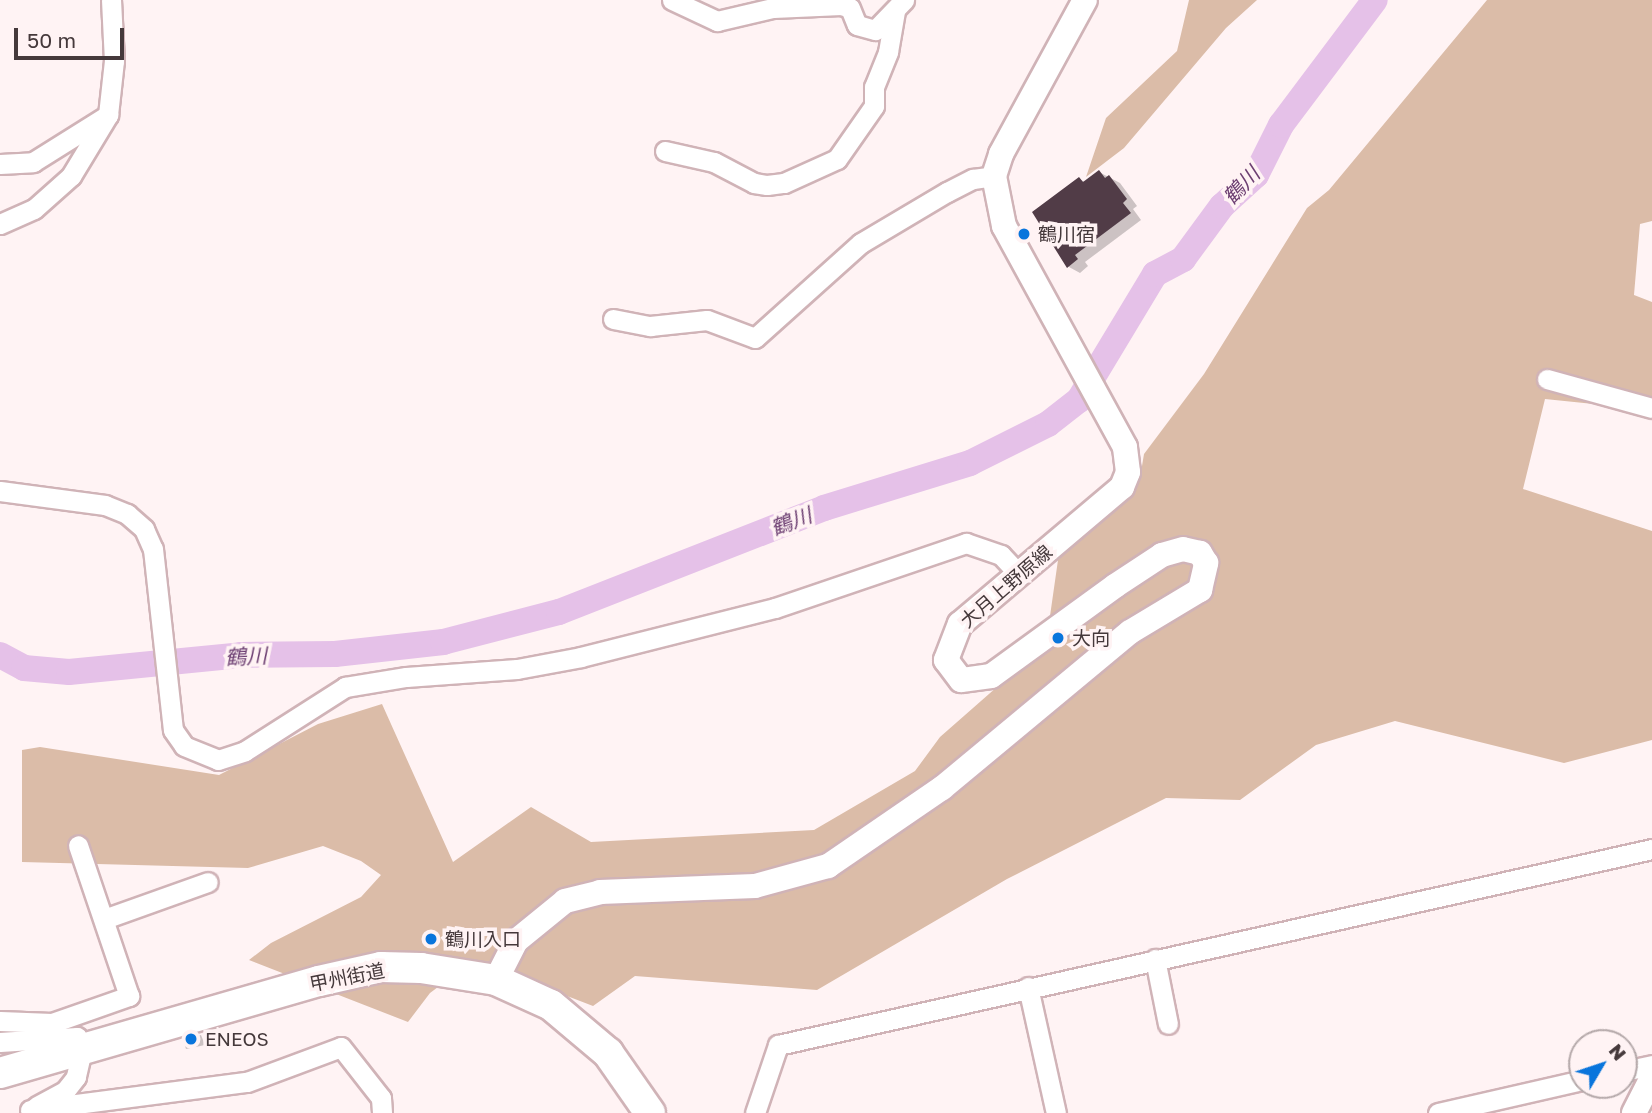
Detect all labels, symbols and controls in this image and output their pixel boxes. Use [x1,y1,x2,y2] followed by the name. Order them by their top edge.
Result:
[18,14,128,58] scale bar
[27,27,76,53] text: 50 m
[1217,161,1265,209] water label: 鶴川
[1038,223,1095,245] place label: 鶴川宿
[1016,226,1032,242] marker: 鶴川宿
[767,502,815,540] water label: 鶴川
[956,540,1056,632] street label: 大月上野原線
[1072,627,1110,649] place label: 大向
[1050,630,1066,646] marker: 大向
[224,642,268,670] water label: 鶴川
[445,928,521,950] place label: 鶴川入口
[423,931,439,947] marker: 鶴川入口
[308,959,386,995] street label: 甲州街道
[205,1028,269,1050] place label: ENEOS
[1568,1029,1638,1099] north arrow
[183,1031,199,1047] marker: ENEOS
[1605,1039,1632,1065] text: N

